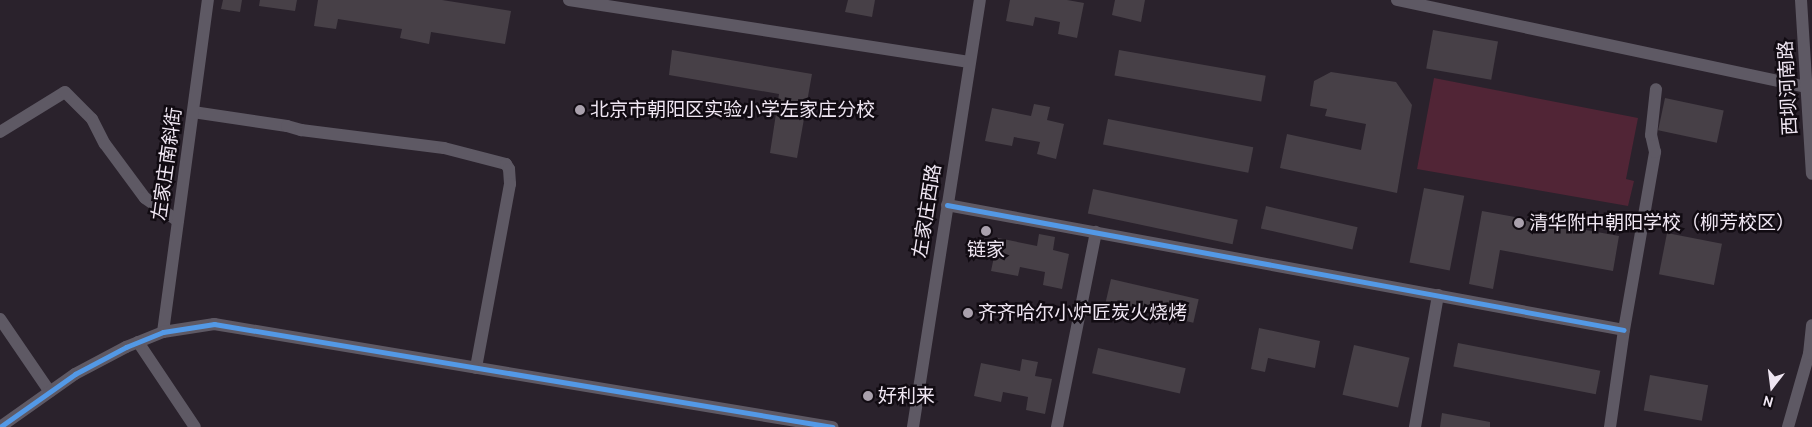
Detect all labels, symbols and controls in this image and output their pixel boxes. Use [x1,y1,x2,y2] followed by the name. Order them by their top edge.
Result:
[1774,40,1802,136] street label: 西坝河南路
[590,99,875,121] place label: 北京市朝阳区实验小学左家庄分校
[574,104,586,116] marker: 北京市朝阳区实验小学左家庄分校
[148,106,186,222] street label: 左家庄南斜街
[908,162,946,260] street label: 左家庄西路
[1529,212,1795,234] place label: 清华附中朝阳学校（柳芳校区）
[1513,217,1525,229] marker: 清华附中朝阳学校（柳芳校区）
[980,225,992,237] marker: 链家
[967,239,1005,261] place label: 链家
[978,302,1187,324] place label: 齐齐哈尔小炉匠炭火烧烤
[962,307,974,319] marker: 齐齐哈尔小炉匠炭火烧烤
[1747,362,1797,412] north arrow
[878,385,935,407] place label: 好利来
[862,390,874,402] marker: 好利来
[1761,392,1775,411] text: N

